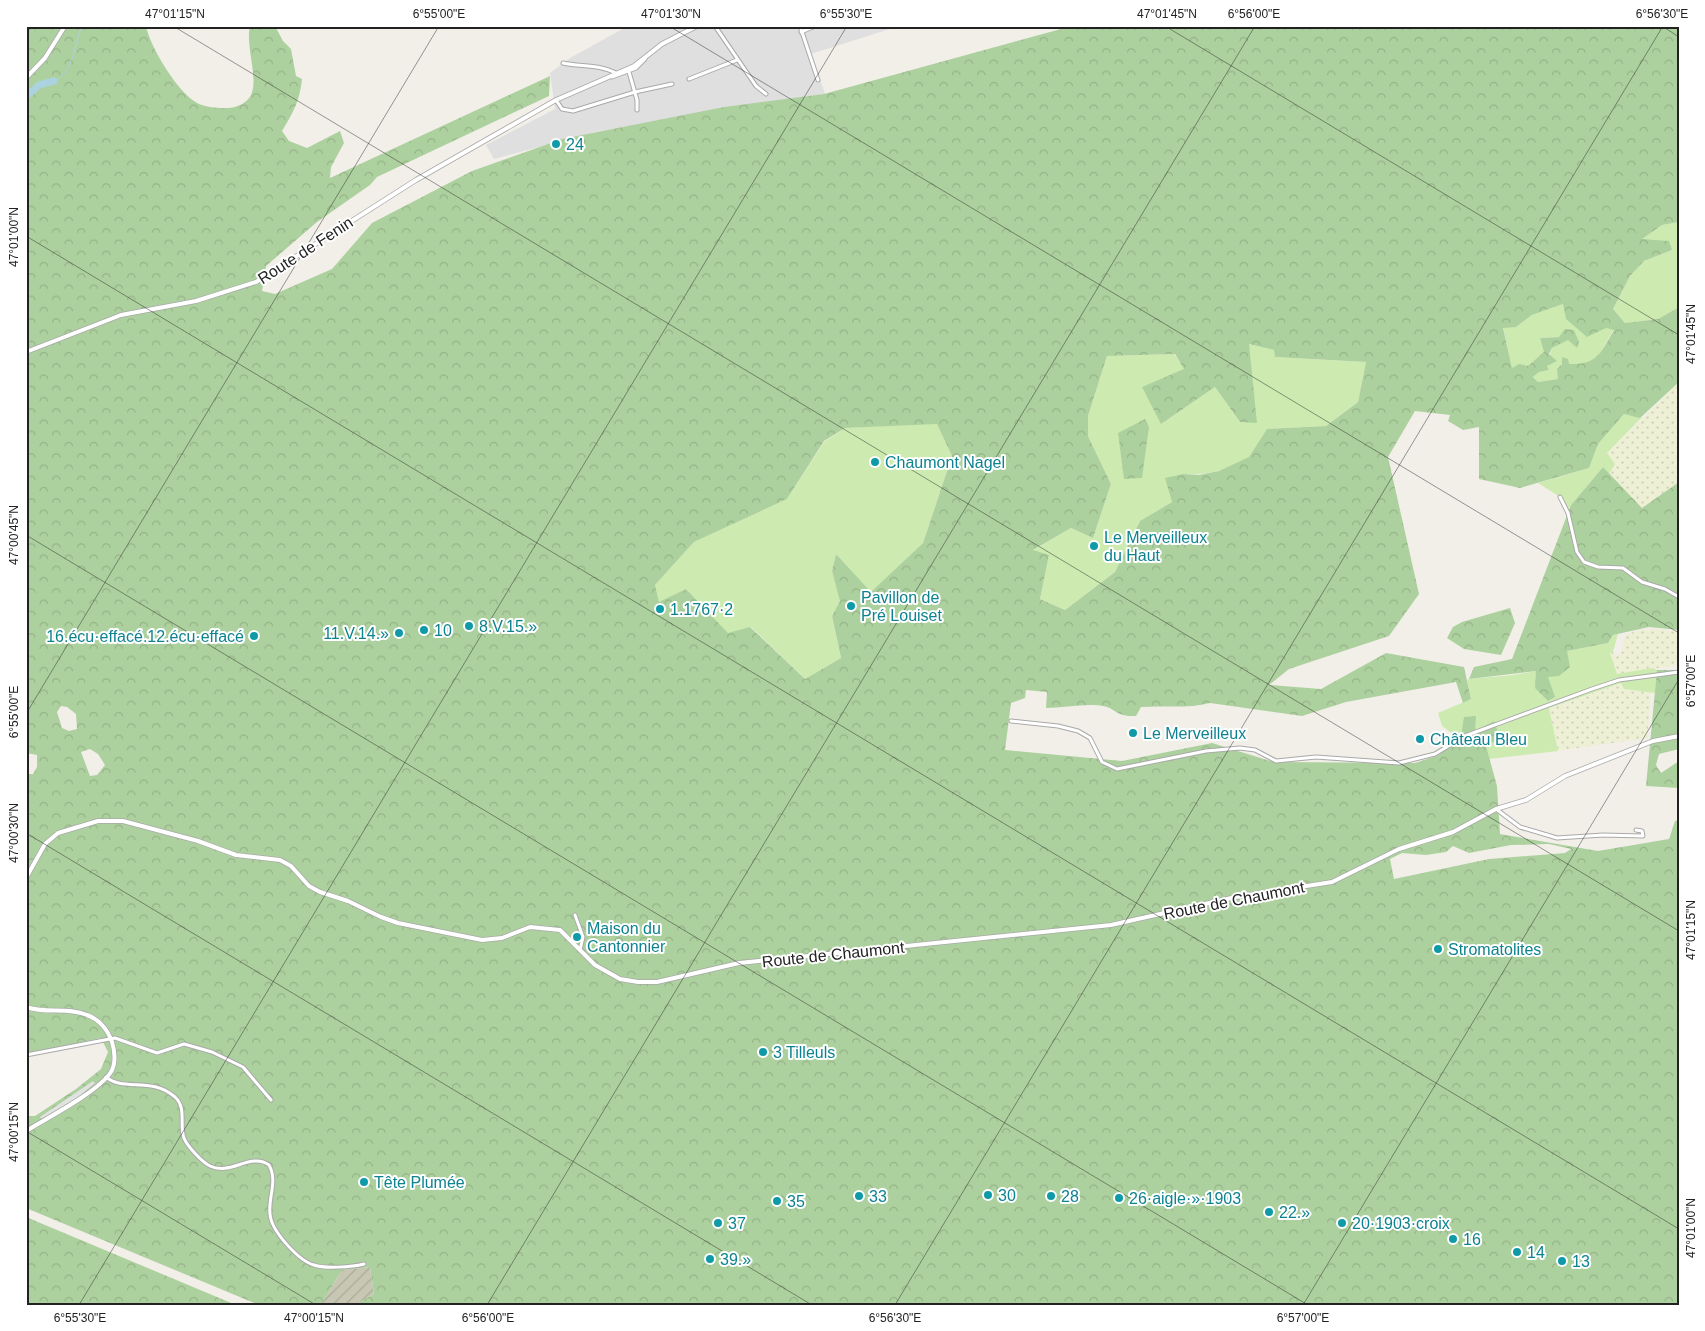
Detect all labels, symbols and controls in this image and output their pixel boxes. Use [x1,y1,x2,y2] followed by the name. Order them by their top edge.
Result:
[145,7,205,21] text: 47°01'15"N
[413,7,465,21] text: 6°55'00"E
[641,7,701,21] text: 47°01'30"N
[820,7,872,21] text: 6°55'30"E
[1137,7,1197,21] text: 47°01'45"N
[1228,7,1280,21] text: 6°56'00"E
[1636,7,1688,21] text: 6°56'30"E
[566,136,584,153] place label: 24
[550,138,562,150] marker: 24
[7,207,21,267] text: 47°01'00"N
[255,213,356,287] street label: Route de Fenin
[1684,304,1698,364] text: 47°01'45"N
[885,454,1005,471] place label: Chaumont Nagel
[869,456,881,468] marker: Chaumont Nagel
[7,505,21,565] text: 47°00'45"N
[1104,529,1207,564] place label: Le Merveilleux du Haut
[1088,540,1100,552] marker: Le Merveilleux du Haut
[861,589,942,624] place label: Pavillon de Pré Louiset
[845,600,857,612] marker: Pavillon de Pré Louiset
[670,601,733,618] place label: 1.1767·2
[654,603,666,615] marker: 1.1767·2
[479,618,537,635] place label: 8.V.15.»
[463,620,475,632] marker: 8.V.15.»
[434,622,452,639] place label: 10
[418,624,430,636] marker: 10
[323,625,389,642] place label: 11.V.14.»
[393,627,405,639] marker: 11.V.14.»
[46,628,244,645] place label: 16.écu·effacé.12.écu·effacé
[248,630,260,642] marker: 16.écu·effacé.12.écu·effacé
[1684,655,1698,707] text: 6°57'00"E
[7,686,21,738] text: 6°55'00"E
[1143,725,1246,742] place label: Le Merveilleux
[1127,727,1139,739] marker: Le Merveilleux
[1430,731,1527,748] place label: Château Bleu
[1414,733,1426,745] marker: Château Bleu
[7,803,21,863] text: 47°00'30"N
[1162,878,1307,922] street label: Route de Chaumont
[1684,900,1698,960] text: 47°01'15"N
[587,920,666,955] place label: Maison du Cantonnier
[571,931,583,943] marker: Maison du Cantonnier
[761,939,906,970] street label: Route de Chaumont
[1448,941,1541,958] place label: Stromatolites
[1432,943,1444,955] marker: Stromatolites
[773,1044,835,1061] place label: 3 Tilleuls
[757,1046,769,1058] marker: 3 Tilleuls
[7,1102,21,1162] text: 47°00'15"N
[374,1174,465,1191] place label: Tête Plumée
[358,1176,370,1188] marker: Tête Plumée
[998,1187,1016,1204] place label: 30
[869,1188,887,1205] place label: 33
[1061,1188,1079,1205] place label: 28
[982,1189,994,1201] marker: 30
[853,1190,865,1202] marker: 33
[1045,1190,1057,1202] marker: 28
[1129,1190,1241,1207] place label: 26·aigle·»·1903
[1113,1192,1125,1204] marker: 26·aigle·»·1903
[787,1193,805,1210] place label: 35
[771,1195,783,1207] marker: 35
[1684,1198,1698,1258] text: 47°01'00"N
[1279,1204,1310,1221] place label: 22.»
[1263,1206,1275,1218] marker: 22.»
[728,1215,746,1232] place label: 37
[1352,1215,1450,1232] place label: 20·1903·croix
[712,1217,724,1229] marker: 37
[1336,1217,1348,1229] marker: 20·1903·croix
[1463,1231,1481,1248] place label: 16
[1447,1233,1459,1245] marker: 16
[1527,1244,1545,1261] place label: 14
[1511,1246,1523,1258] marker: 14
[720,1251,751,1268] place label: 39.»
[704,1253,716,1265] marker: 39.»
[1572,1253,1590,1270] place label: 13
[1556,1255,1568,1267] marker: 13
[54,1311,106,1325] text: 6°55'30"E
[284,1311,344,1325] text: 47°00'15"N
[462,1311,514,1325] text: 6°56'00"E
[869,1311,921,1325] text: 6°56'30"E
[1277,1311,1329,1325] text: 6°57'00"E

